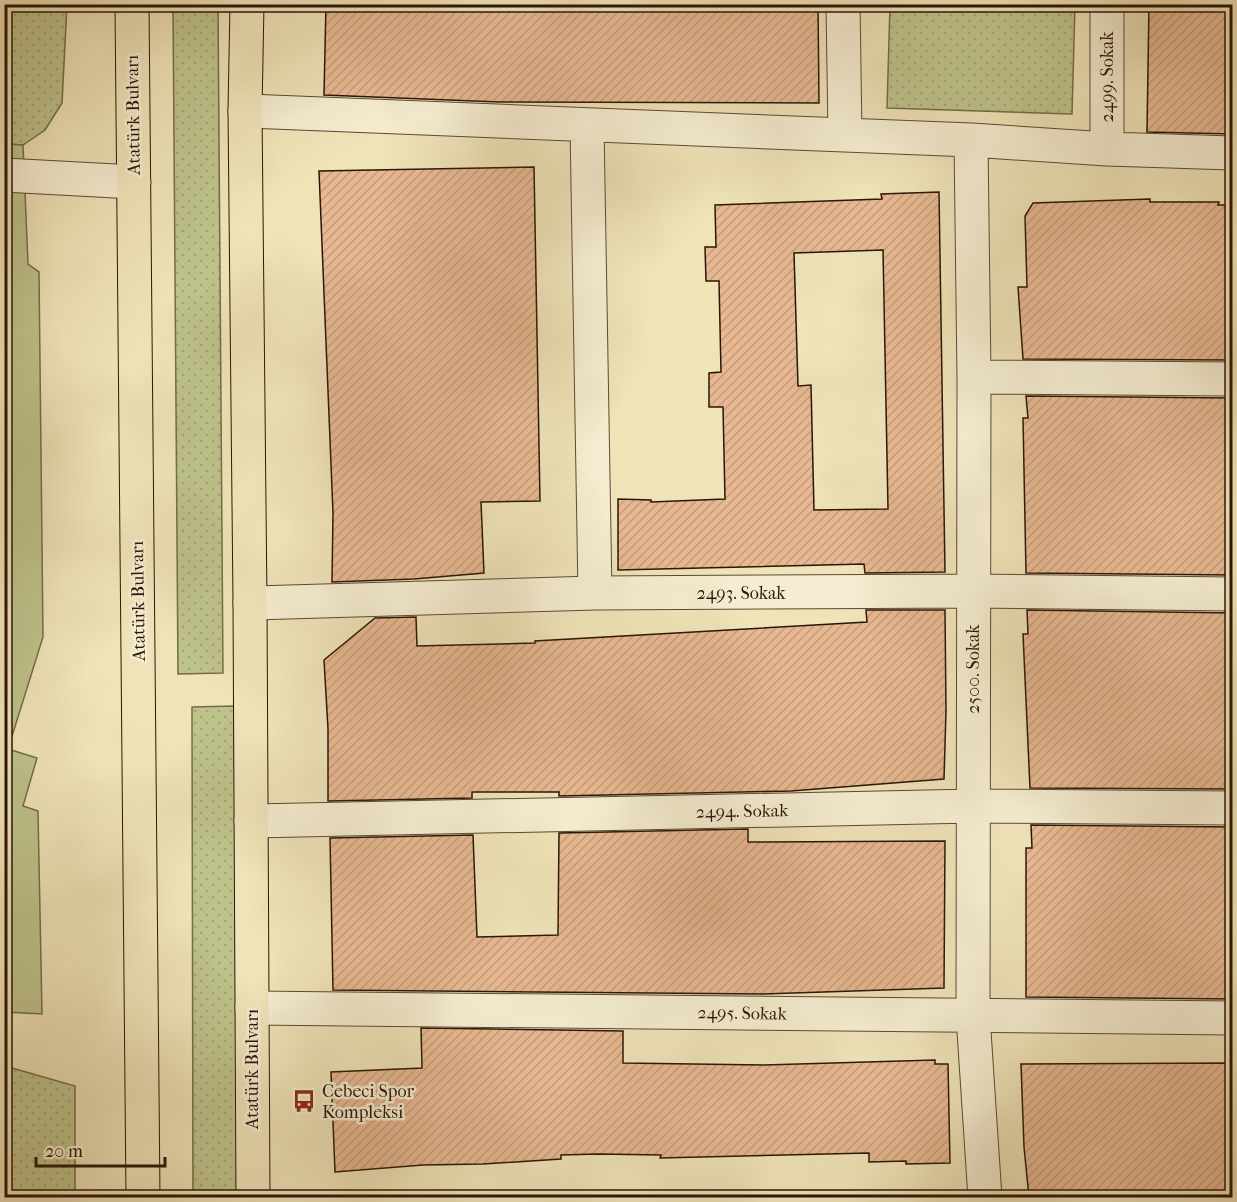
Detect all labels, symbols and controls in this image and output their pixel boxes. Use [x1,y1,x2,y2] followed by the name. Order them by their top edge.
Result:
[1097,31,1118,123] street label: 2499. Sokak
[122,54,145,176] street label: Atatürk Bulvarı
[127,540,150,662] street label: Atatürk Bulvarı
[696,583,786,604] street label: 2493. Sokak
[963,624,984,714] street label: 2500. Sokak
[695,800,789,823] street label: 2494. Sokak
[697,1002,788,1025] street label: 2495. Sokak
[242,1008,263,1130] street label: Atatürk Bulvarı
[322,1081,415,1123] place label: Cebeci Spor Kompleksi
[291,1088,317,1114] bus stop icon: Cebeci Spor Kompleksi
[36,1130,165,1168] scale bar
[45,1141,83,1162] text: 20 m

